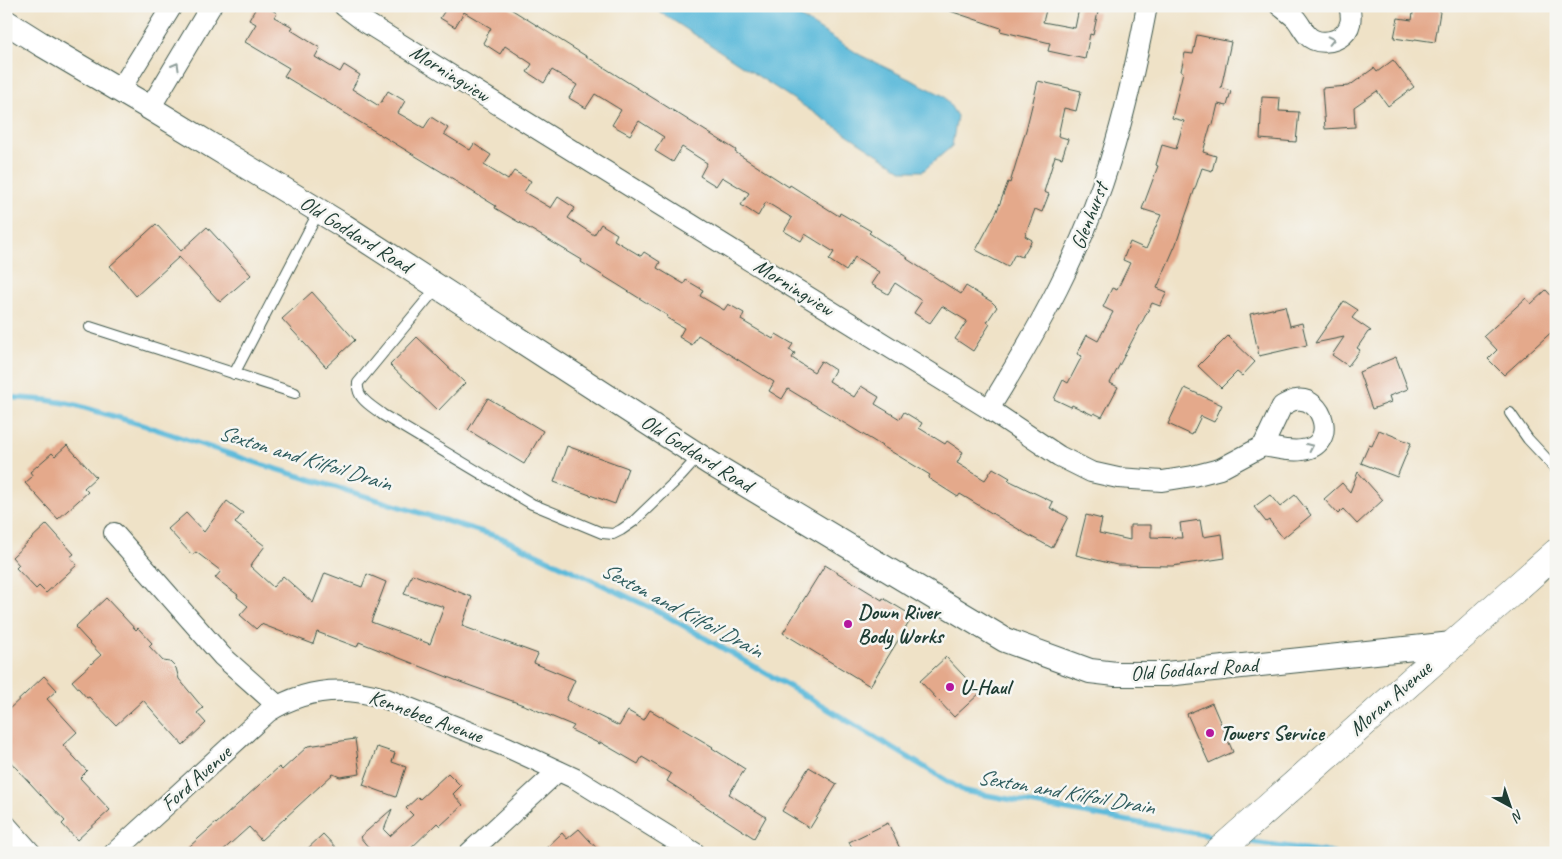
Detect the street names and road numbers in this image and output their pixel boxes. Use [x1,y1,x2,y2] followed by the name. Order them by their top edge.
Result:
[405,38,496,109] street label: Morningview
[1064,176,1115,253] street label: Glenhurst
[295,189,420,281] street label: Old Goddard Road
[749,252,840,323] street label: Morningview
[636,408,761,500] street label: Old Goddard Road
[1130,651,1262,686] street label: Old Goddard Road
[1343,654,1438,741] street label: Moran Avenue
[366,683,487,749] street label: Kennebec Avenue
[155,738,238,816] street label: Ford Avenue

